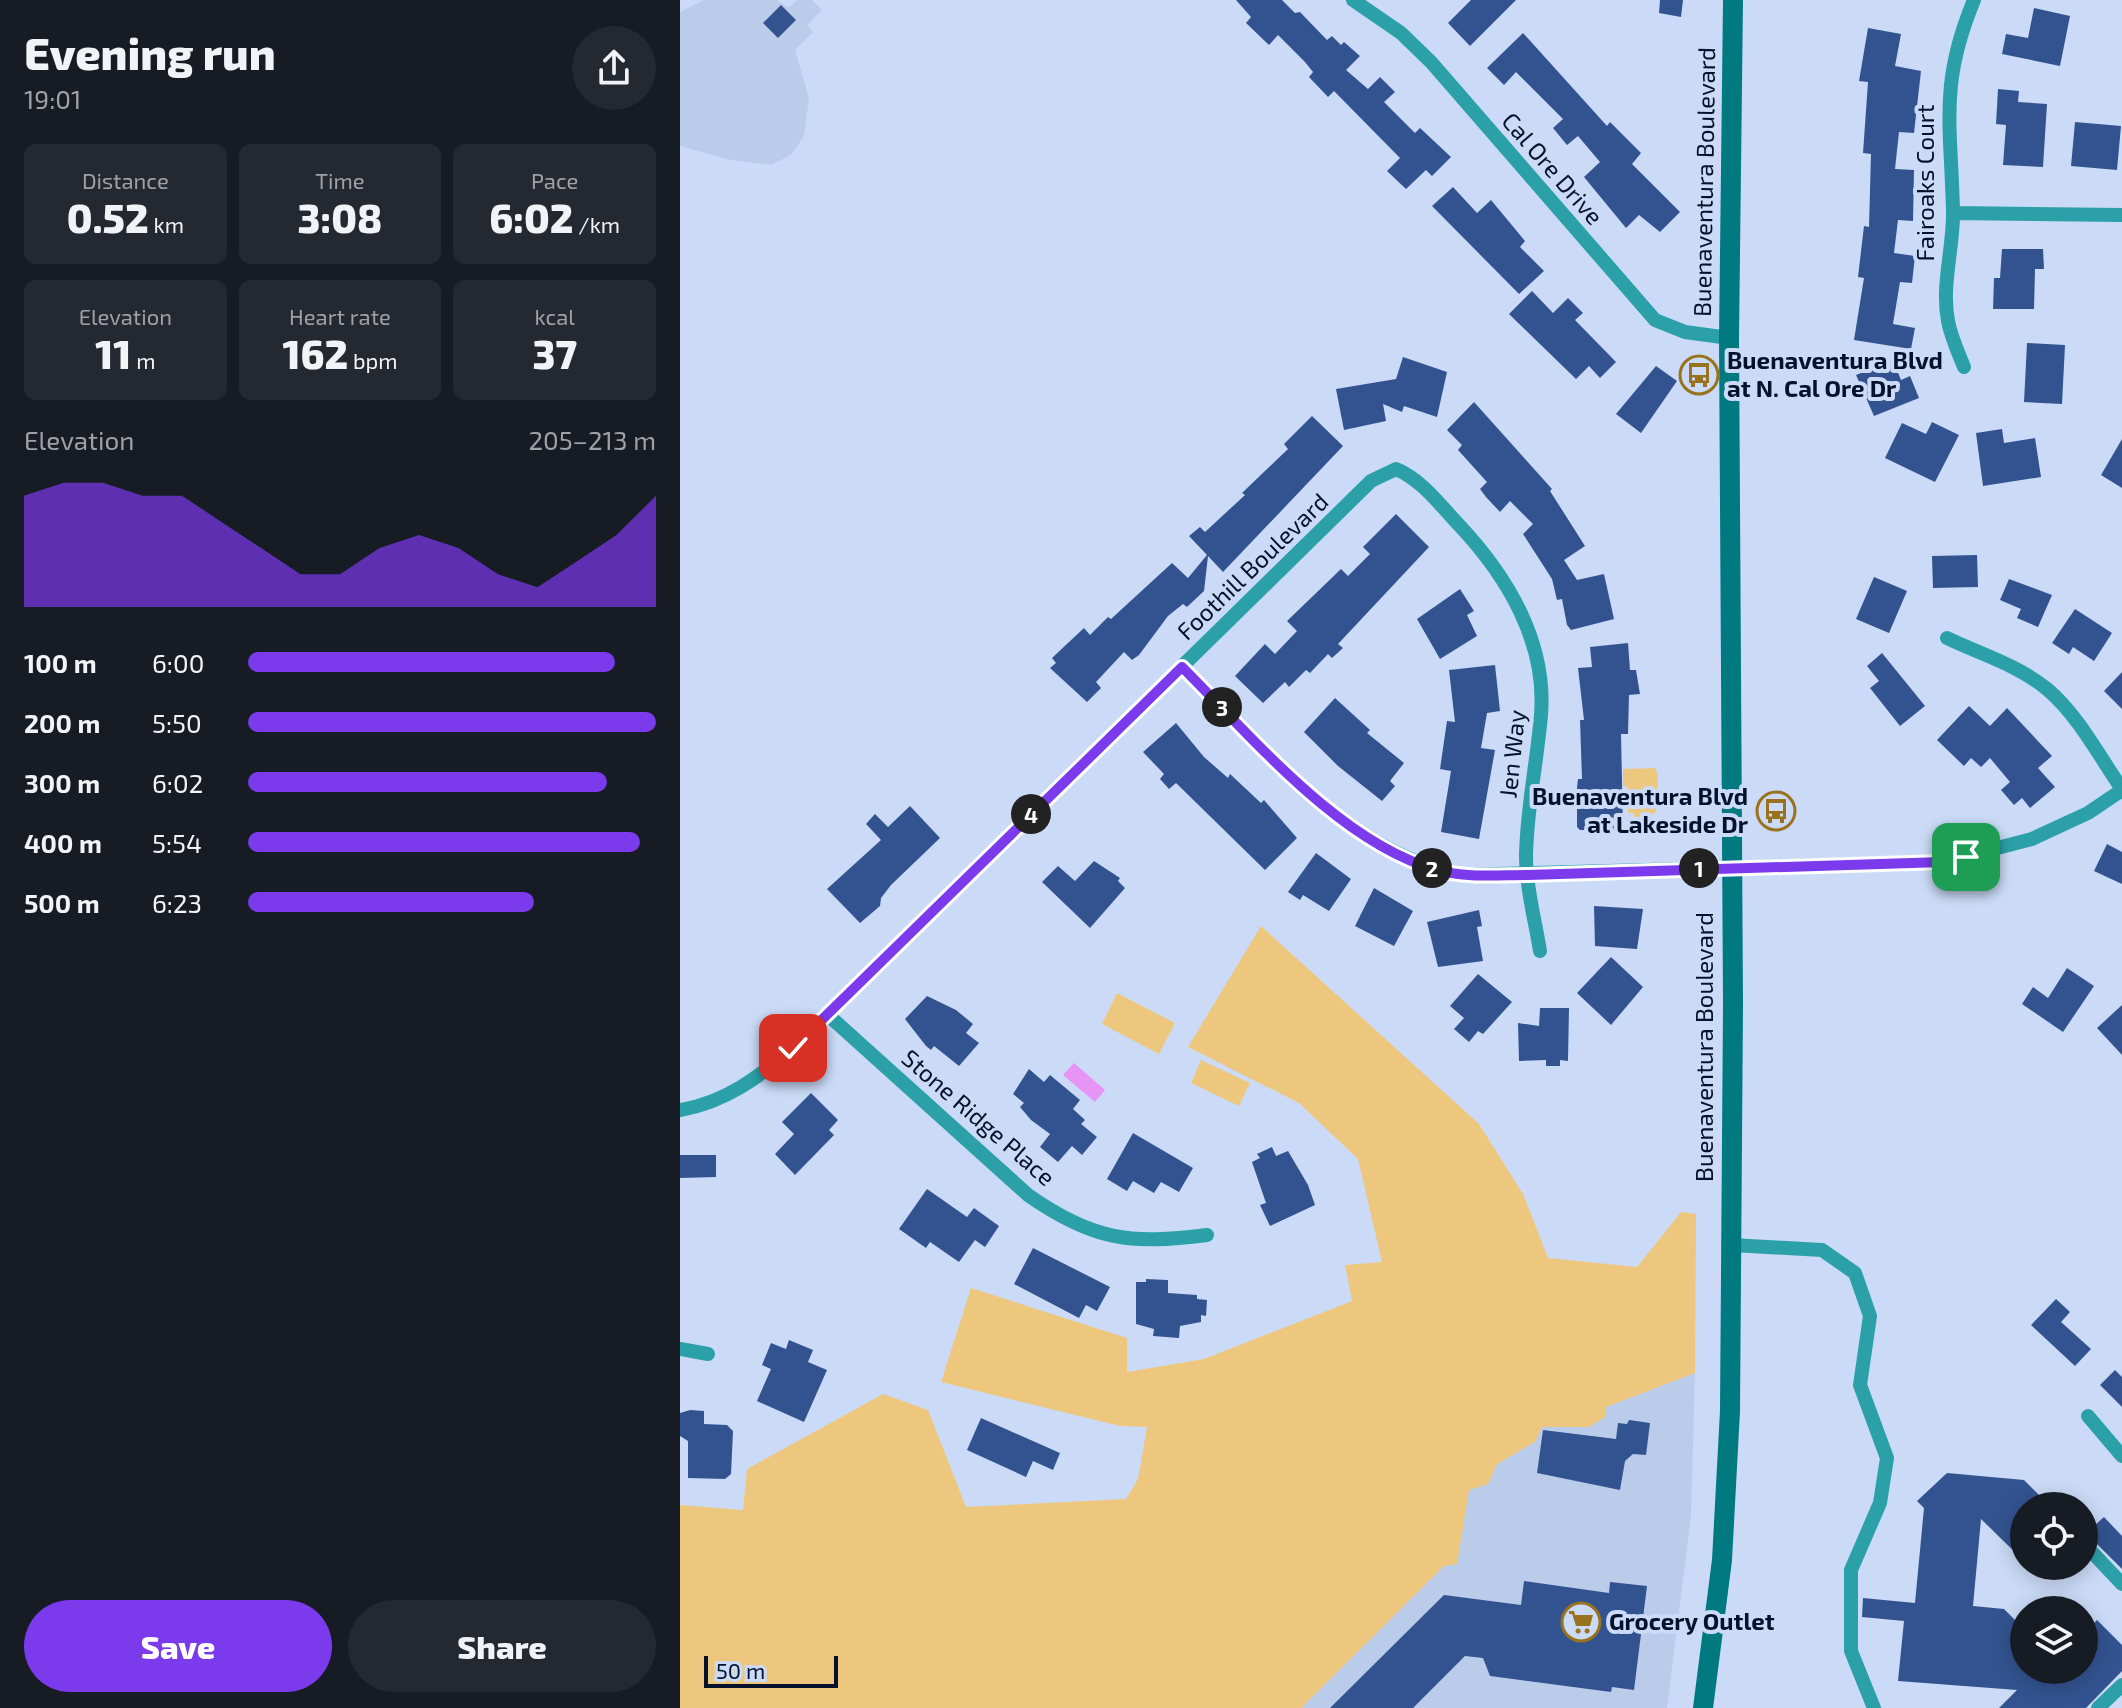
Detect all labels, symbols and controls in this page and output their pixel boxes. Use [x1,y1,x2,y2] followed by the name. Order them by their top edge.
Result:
[24,26,276,79] text: Evening run
[572,26,656,110] button: share
[1687,47,1720,317] street label: Buenaventura Boulevard
[24,83,81,114] text: 19:01
[1910,104,1939,262] street label: Fairoaks Court
[1496,106,1610,230] street label: Cal Ore Drive
[82,167,169,193] text: Distance
[315,167,365,193] text: Time
[531,167,578,193] text: Pace
[67,193,149,241] text: 0.52
[298,193,382,241] text: 3:08
[489,193,573,241] text: 6:02
[149,211,184,237] text: km
[573,211,620,237] text: /km
[79,303,172,329] text: Elevation
[289,303,391,329] text: Heart rate
[535,303,575,329] text: kcal
[95,329,131,377] text: 11
[282,329,348,377] text: 162
[532,329,577,377] text: 37
[1727,345,1943,402] place label: Buenaventura Blvd at N. Cal Ore Dr
[131,347,155,373] text: m
[348,347,398,373] text: bpm
[1678,354,1720,396] bus stop icon: Buenaventura Blvd at N. Cal Ore Dr
[24,424,134,455] text: Elevation
[528,424,656,455] text: 205–213 m
[1170,486,1334,645] street label: Foothill Boulevard
[24,647,97,678] text: 100 m
[152,647,204,678] text: 6:00
[1202,687,1242,727] pin: 3
[1216,694,1228,720] text: 3
[24,707,100,738] text: 200 m
[152,707,202,738] text: 5:50
[1492,708,1531,799] street label: Jen Way
[24,767,100,798] text: 300 m
[152,767,203,798] text: 6:02
[1532,781,1749,838] place label: Buenaventura Blvd at Lakeside Dr
[1755,790,1797,832] bus stop icon: Buenaventura Blvd at Lakeside Dr
[1011,794,1051,834] pin: 4
[1024,801,1038,827] text: 4
[1932,823,2000,891] pin
[24,827,102,858] text: 400 m
[152,827,202,858] text: 5:54
[1944,835,1988,879] icon: arrive
[1412,848,1452,888] pin: 2
[1679,848,1719,888] pin: 1
[1426,855,1438,881] text: 2
[1694,855,1704,881] text: 1
[24,887,100,918] text: 500 m
[152,887,202,918] text: 6:23
[1689,912,1718,1182] street label: Buenaventura Boulevard
[759,1014,827,1082] pin
[771,1026,815,1070] icon: check
[897,1043,1061,1191] street label: Stone Ridge Place
[2010,1492,2098,1684] map controls
[2010,1492,2098,1580] button: locate
[2010,1596,2098,1684] button: layers
[24,1600,332,1692] button: Save
[348,1600,656,1692] button: Share
[1560,1601,1602,1643] supermarket icon: Grocery Outlet
[1609,1606,1775,1635] place label: Grocery Outlet
[704,1652,838,1688] scale bar
[716,1657,765,1683] text: 50 m

